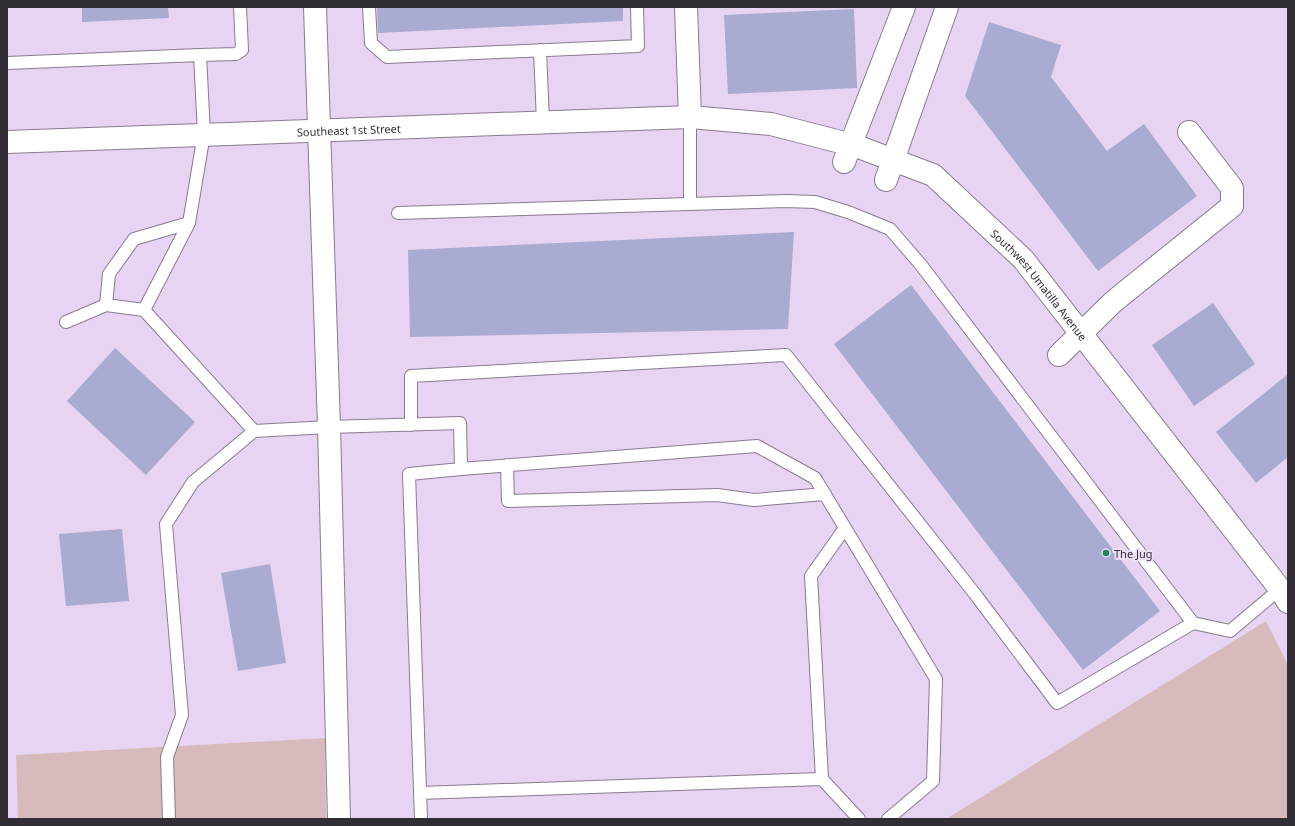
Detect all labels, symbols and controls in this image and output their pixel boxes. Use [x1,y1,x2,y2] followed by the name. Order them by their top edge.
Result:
[297,120,401,139] street label: Southeast 1st Street
[988,226,1091,343] street label: Southwest Umatilla Avenue
[1114,546,1153,561] place label: The Jug
[1101,548,1111,558] marker: The Jug

